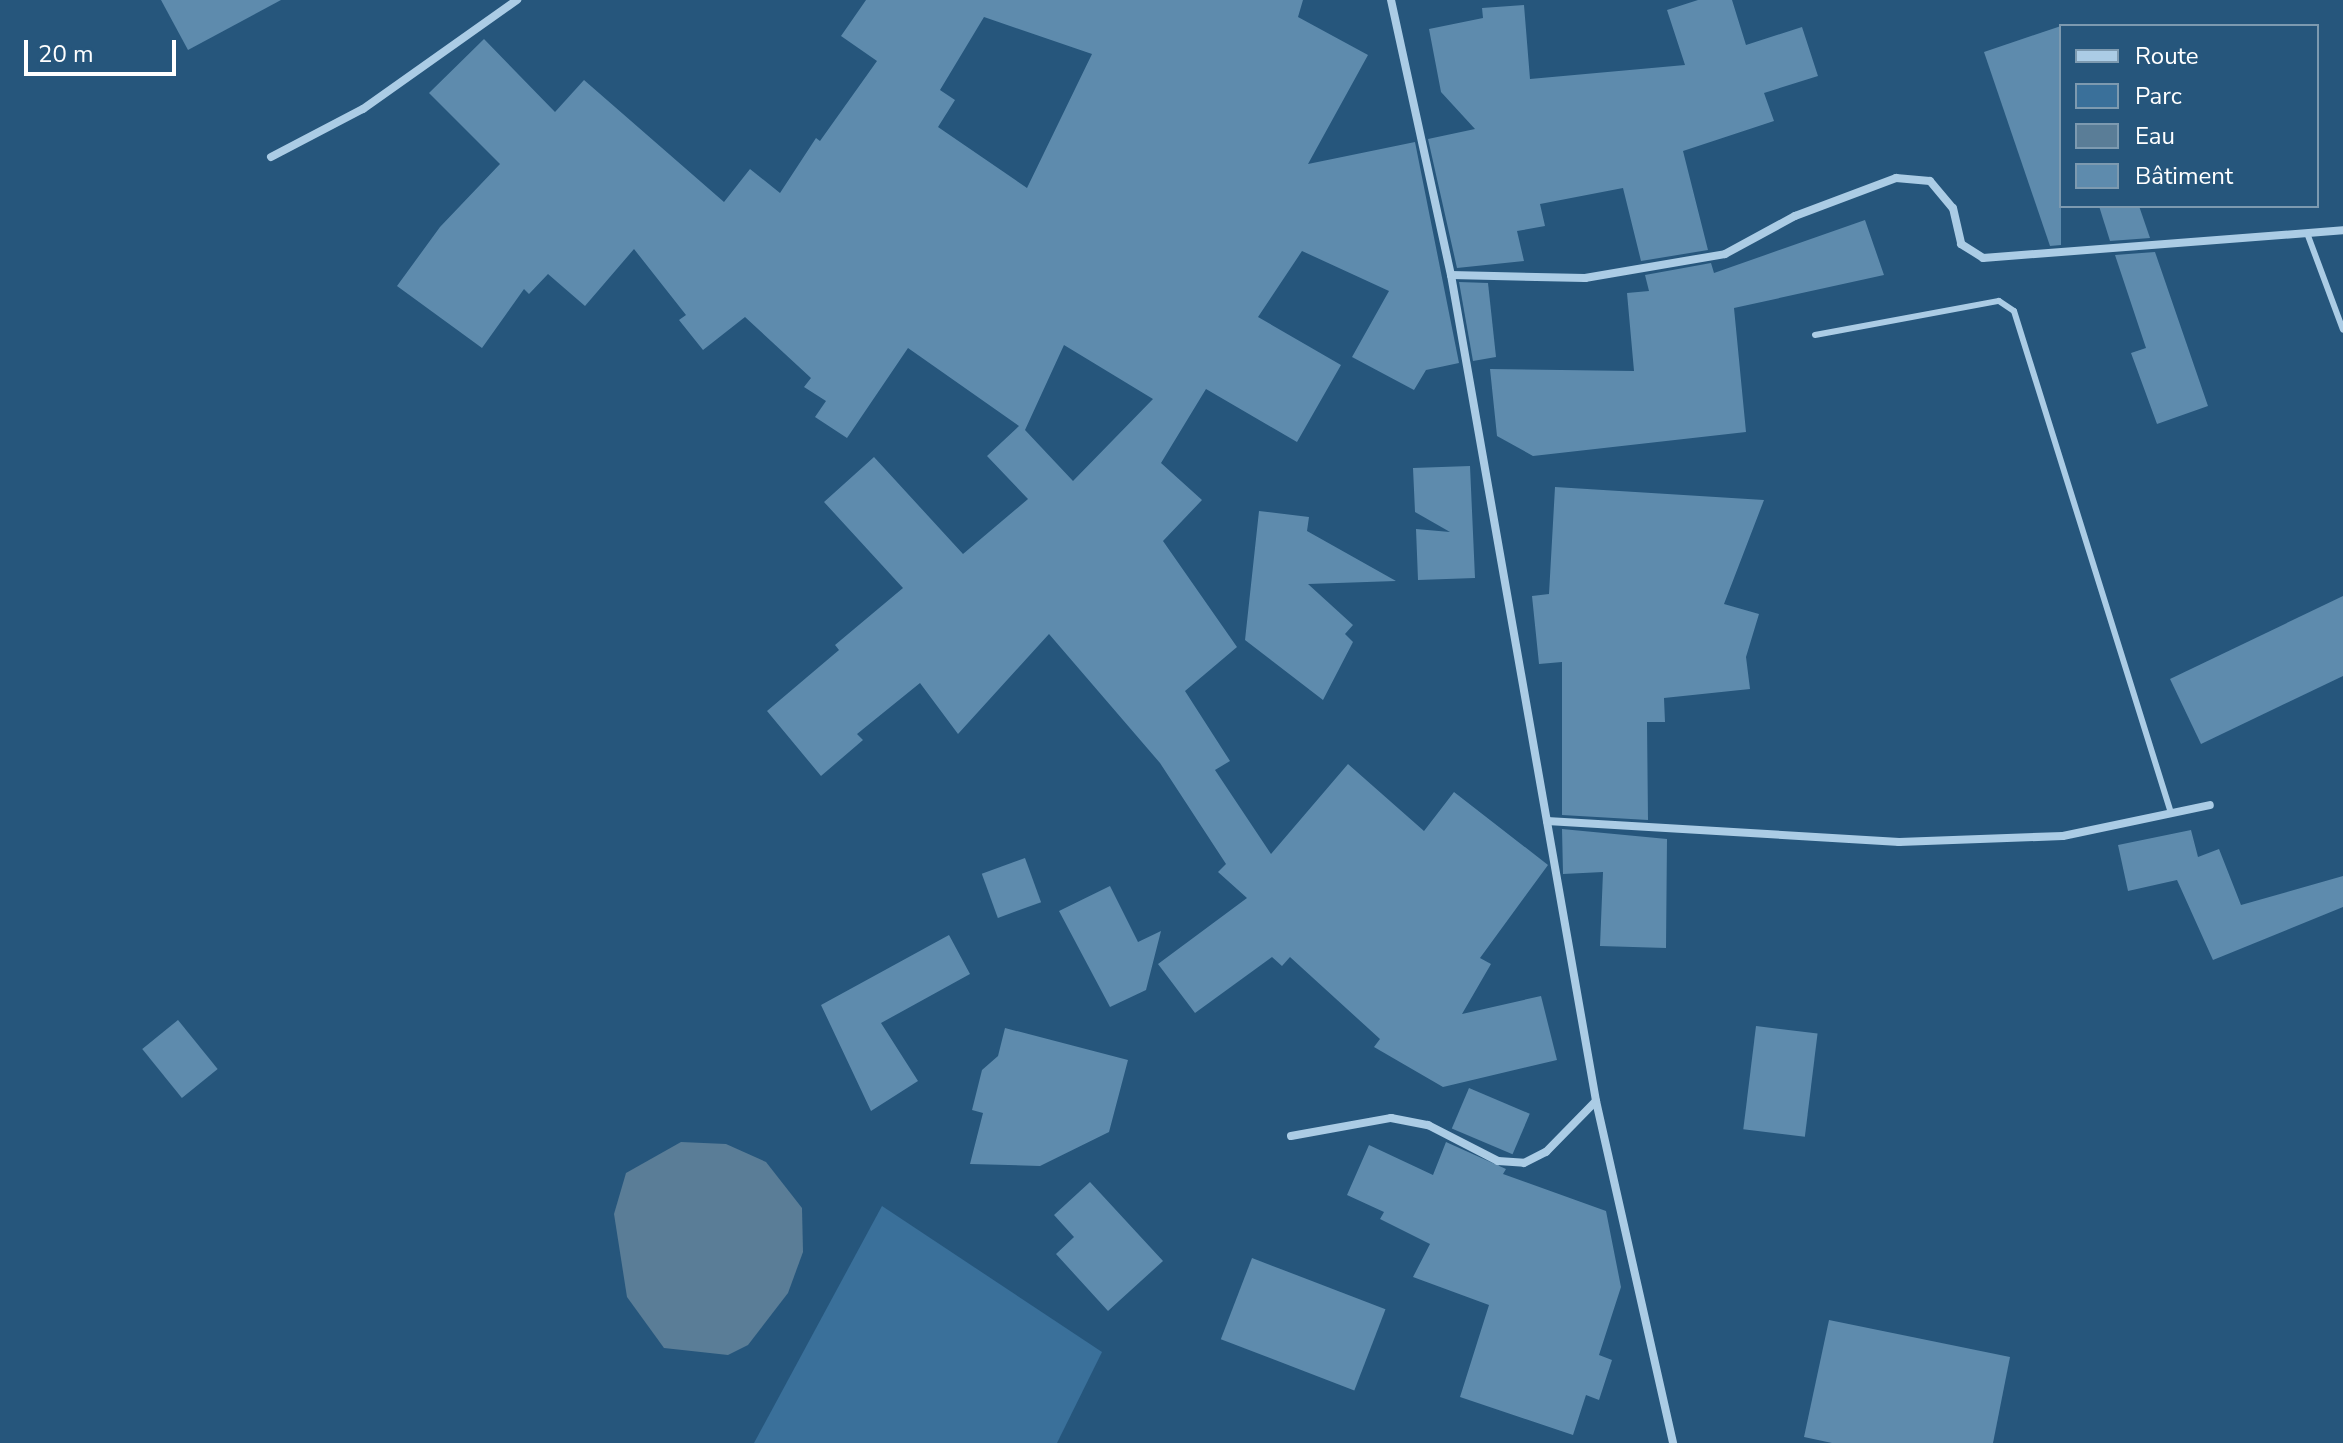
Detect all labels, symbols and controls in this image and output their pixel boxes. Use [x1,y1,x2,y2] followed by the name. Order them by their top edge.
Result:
[28,24,180,74] scale bar
[2059,24,2319,208] legend
[38,38,94,70] text: 20 m
[2135,40,2199,72] text: Route
[2135,80,2182,112] text: Parc
[2135,120,2175,152] text: Eau
[2135,160,2233,192] text: Bâtiment

